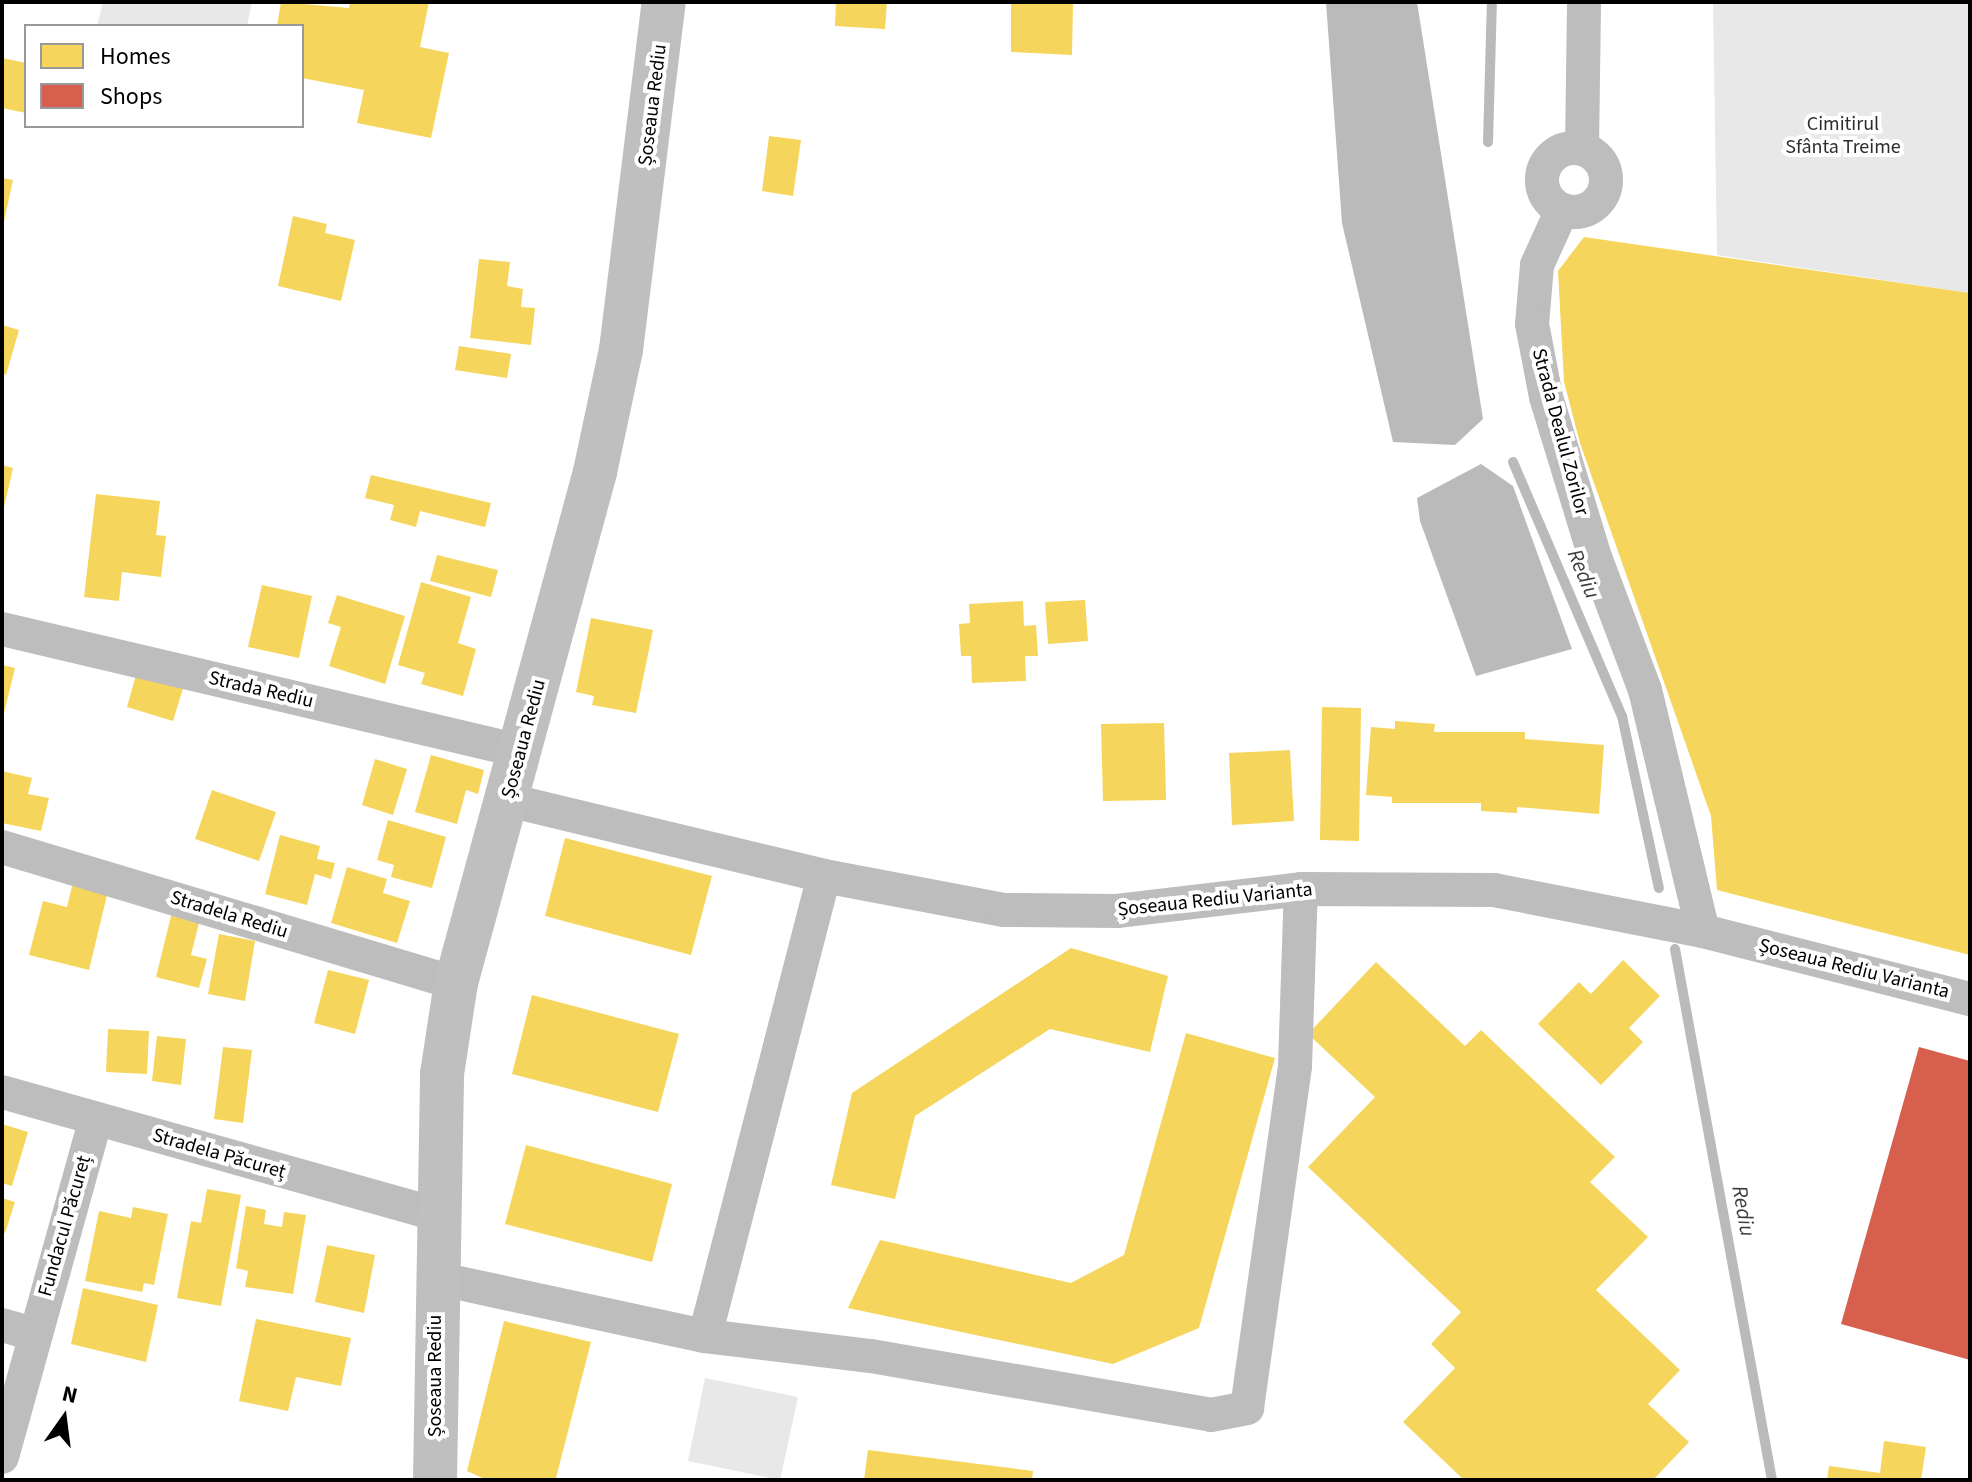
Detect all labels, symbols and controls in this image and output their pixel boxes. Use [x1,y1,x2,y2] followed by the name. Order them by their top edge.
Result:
[24,24,304,128] legend
[100,39,171,74] text: Homes
[634,43,672,167] street label: Șoseaua Rediu
[100,79,162,114] text: Shops
[1785,112,1901,159] park label: Cimitirul Sfânta Treime
[1526,346,1594,518] street label: Strada Dealul Zorilor
[1561,545,1605,603] water label: Rediu
[206,666,316,714] street label: Strada Rediu
[497,677,551,801] street label: Șoseaua Rediu
[1116,878,1314,922] street label: Șoseaua Rediu Varianta
[167,886,291,944] street label: Stradela Rediu
[1756,934,1952,1004] street label: Șoseaua Rediu Varianta
[150,1124,288,1184] street label: Stradela Păcureț
[33,1153,97,1299] street label: Fundacul Păcureț
[1726,1184,1760,1238] water label: Rediu
[423,1315,447,1437] street label: Șoseaua Rediu
[59,1377,81,1412] text: N
[24,1378,104,1458] north arrow

